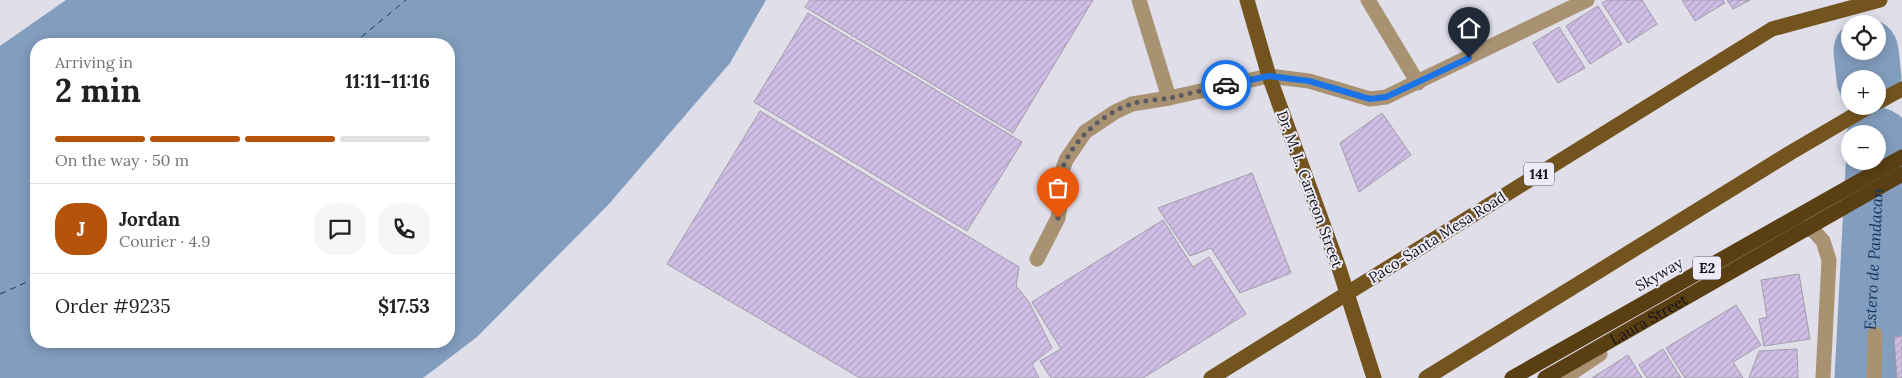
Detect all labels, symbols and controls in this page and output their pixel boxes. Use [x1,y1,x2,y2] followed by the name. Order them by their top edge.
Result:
[1448,7,1490,58] pin
[1455,14,1483,42] icon: home
[1841,15,1886,170] map controls
[1841,15,1886,60] button: locate
[55,52,133,72] text: Arriving in
[1201,60,1251,110] courier
[345,69,430,93] text: 11:11–11:16
[55,70,141,111] text: 2 min
[1841,70,1886,115] button: +
[1212,71,1240,99] icon: car
[1273,108,1347,270] street label: Dr. M. L. Carreon Street
[1841,125,1886,170] button: −
[55,150,189,170] text: On the way · 50 m
[1524,162,1554,185] road number: 141
[1037,167,1079,218] pin
[1044,174,1072,202] icon: bag
[1365,187,1509,287] street label: Paco-Santa Mesa Road
[1860,187,1887,331] water label: Estero de Pandacan
[314,203,366,255] button: chat
[378,203,430,255] button: phone
[119,207,180,231] text: Jordan
[77,217,85,241] text: J
[119,231,210,251] text: Courier · 4.9
[1632,253,1686,295] street label: Skyway
[1693,256,1721,280] road number: E2
[1606,289,1691,349] street label: Laura Street
[55,294,171,318] text: Order #9235
[378,294,430,318] text: $17.53

